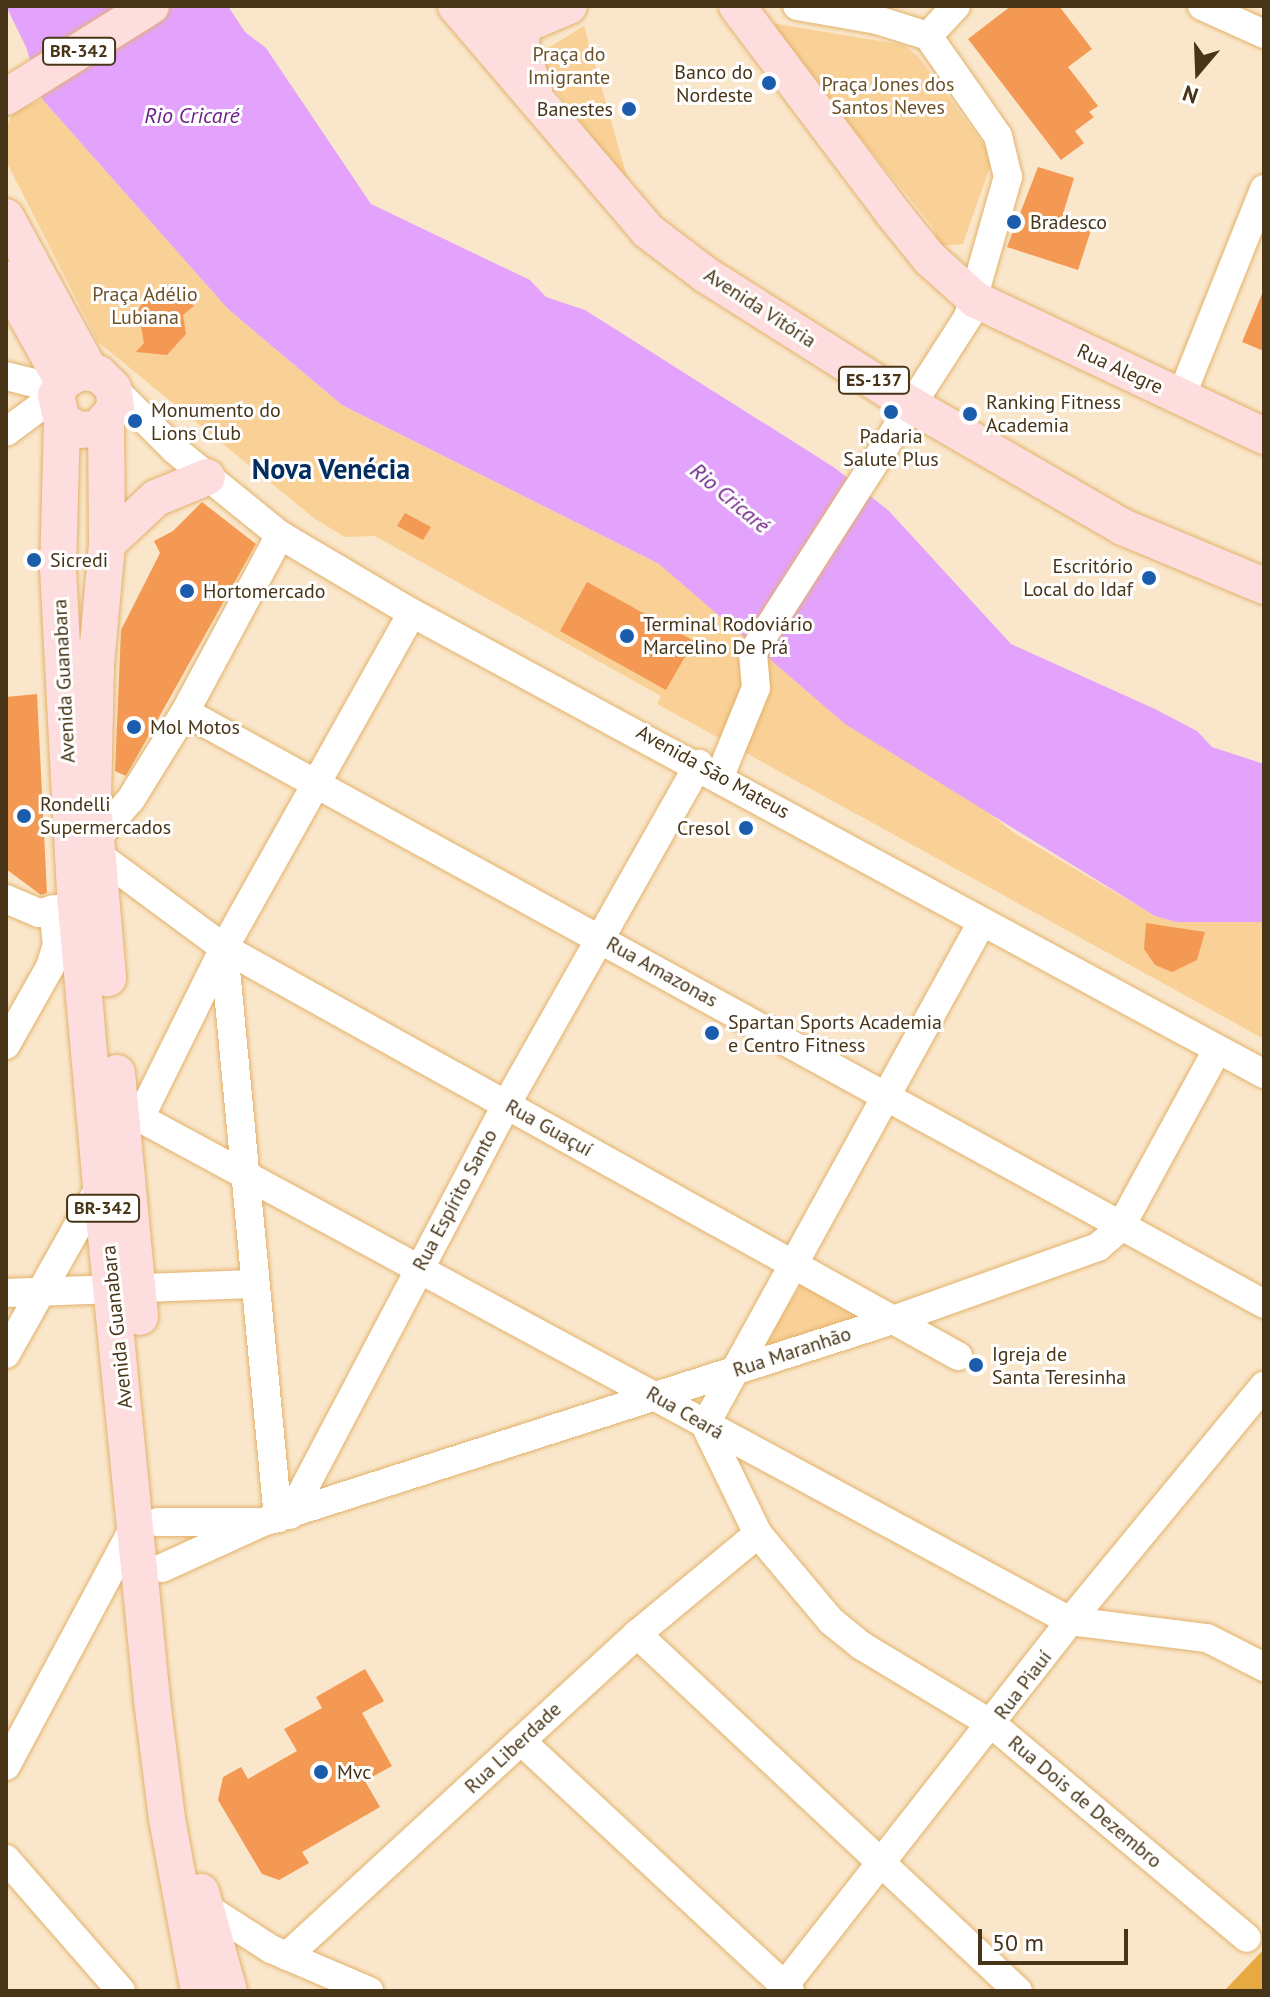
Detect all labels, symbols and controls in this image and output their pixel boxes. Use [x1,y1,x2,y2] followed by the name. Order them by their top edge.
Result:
[1158,32,1238,112] north arrow
[41,37,117,65] road number: BR-342
[528,43,610,90] park label: Praça do Imigrante
[674,60,753,107] place label: Banco do Nordeste
[822,72,954,119] park label: Praça Jones dos Santos Neves
[760,74,778,92] marker: Banco do Nordeste
[1179,79,1202,110] text: N
[537,97,613,121] place label: Banestes
[620,100,638,118] marker: Banestes
[144,103,240,129] water label: Rio Cricaré
[1030,210,1107,234] place label: Bradesco
[1005,213,1023,231] marker: Bradesco
[699,263,821,353] street label: Avenida Vitória
[92,282,198,329] park label: Praça Adélio Lubiana
[1073,338,1167,400] street label: Rua Alegre
[836,366,912,394] road number: ES-137
[986,390,1121,437] place label: Ranking Fitness Academia
[151,398,281,445] place label: Monumento do Lions Club
[882,403,900,421] marker: Padaria Salute Plus
[961,405,979,423] marker: Ranking Fitness Academia
[126,412,144,430] marker: Monumento do Lions Club
[843,424,939,471] place label: Padaria Salute Plus
[251,452,411,486] district label: Nova Venécia
[685,457,775,539] water label: Rio Cricaré
[50,548,108,572] place label: Sicredi
[25,551,43,569] marker: Sicredi
[1023,554,1133,601] place label: Escritório Local do Idaf
[1140,569,1158,587] marker: Escritório Local do Idaf
[203,579,325,603] place label: Hortomercado
[178,582,196,600] marker: Hortomercado
[48,598,80,764] street label: Avenida Guanabara
[643,612,813,659] place label: Terminal Rodoviário Marcelino De Prá
[618,627,636,645] marker: Terminal Rodoviário Marcelino De Prá
[150,715,240,739] place label: Mol Motos
[125,718,143,736] marker: Mol Motos
[632,720,794,824] street label: Avenida São Mateus
[40,792,171,839] place label: Rondelli Supermercados
[15,807,33,825] marker: Rondelli Supermercados
[677,816,730,840] place label: Cresol
[737,819,755,837] marker: Cresol
[602,931,722,1013] street label: Rua Amazonas
[728,1010,943,1057] place label: Spartan Sports Academia e Centro Fitness
[703,1024,721,1042] marker: Spartan Sports Academia e Centro Fitness
[501,1094,597,1162] street label: Rua Guaçuí
[408,1125,502,1275] street label: Rua Espírito Santo
[65,1194,141,1222] road number: BR-342
[96,1244,138,1410] street label: Avenida Guanabara
[730,1322,854,1382] street label: Rua Maranhão
[992,1342,1127,1389] place label: Igreja de Santa Teresinha
[967,1356,985,1374] marker: Igreja de Santa Teresinha
[642,1381,728,1445] street label: Rua Ceará
[989,1646,1057,1724] street label: Rua Piauí
[460,1697,566,1799] street label: Rua Liberdade
[1003,1731,1167,1873] street label: Rua Dois de Dezembro
[337,1760,371,1784] place label: Mvc
[312,1763,330,1781] marker: Mvc
[982,1913,1132,1963] scale bar
[992,1927,1044,1958] text: 50 m

